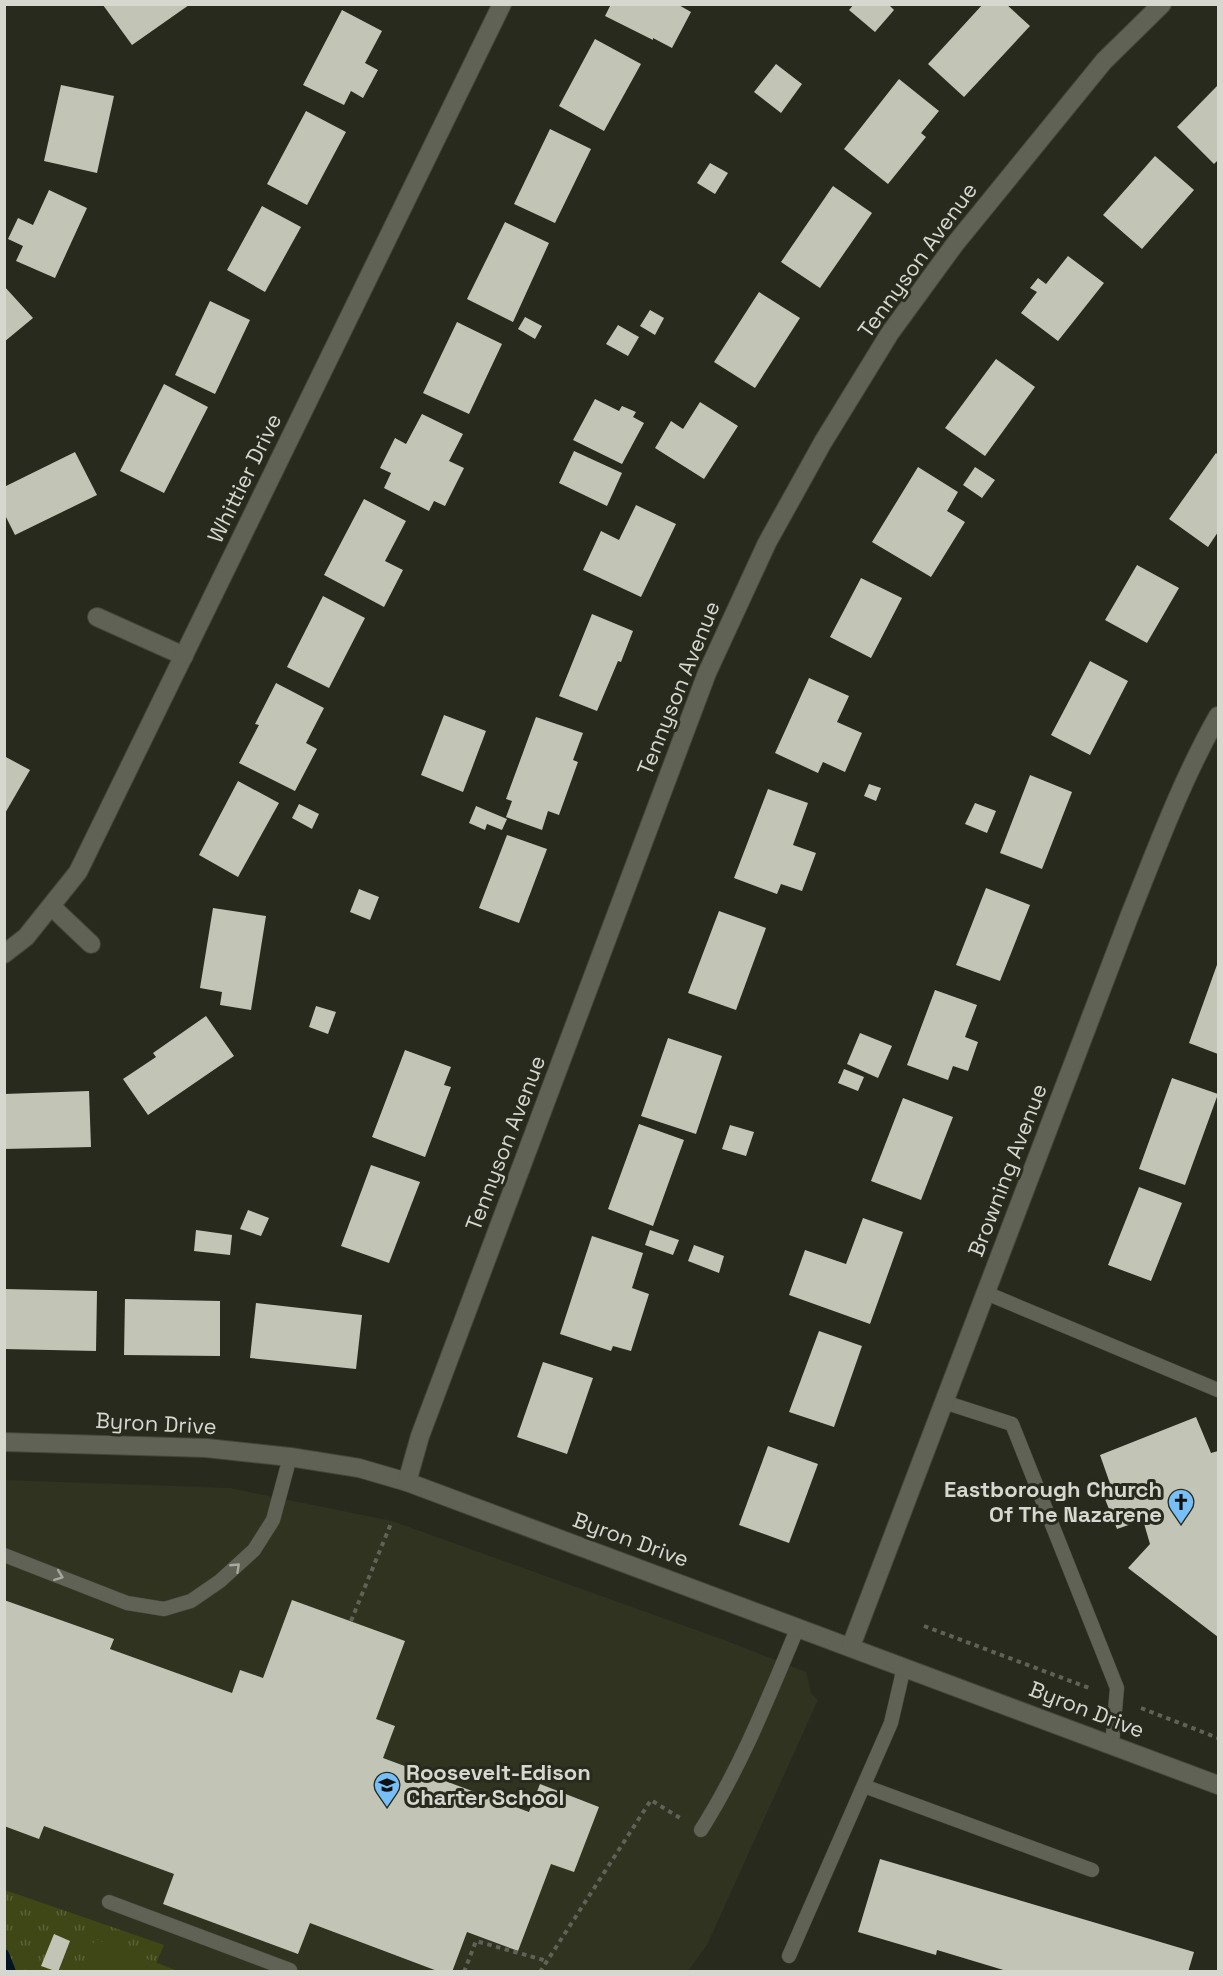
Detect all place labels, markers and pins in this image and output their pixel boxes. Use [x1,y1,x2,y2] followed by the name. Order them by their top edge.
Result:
[944,1475,1162,1528] place label: Eastborough Church Of The Nazarene
[1166,1487,1196,1525] church icon: Eastborough Church Of The Nazarene
[406,1758,591,1811] place label: Roosevelt-Edison Charter School
[372,1770,402,1808] school or university icon: Roosevelt-Edison Charter School

